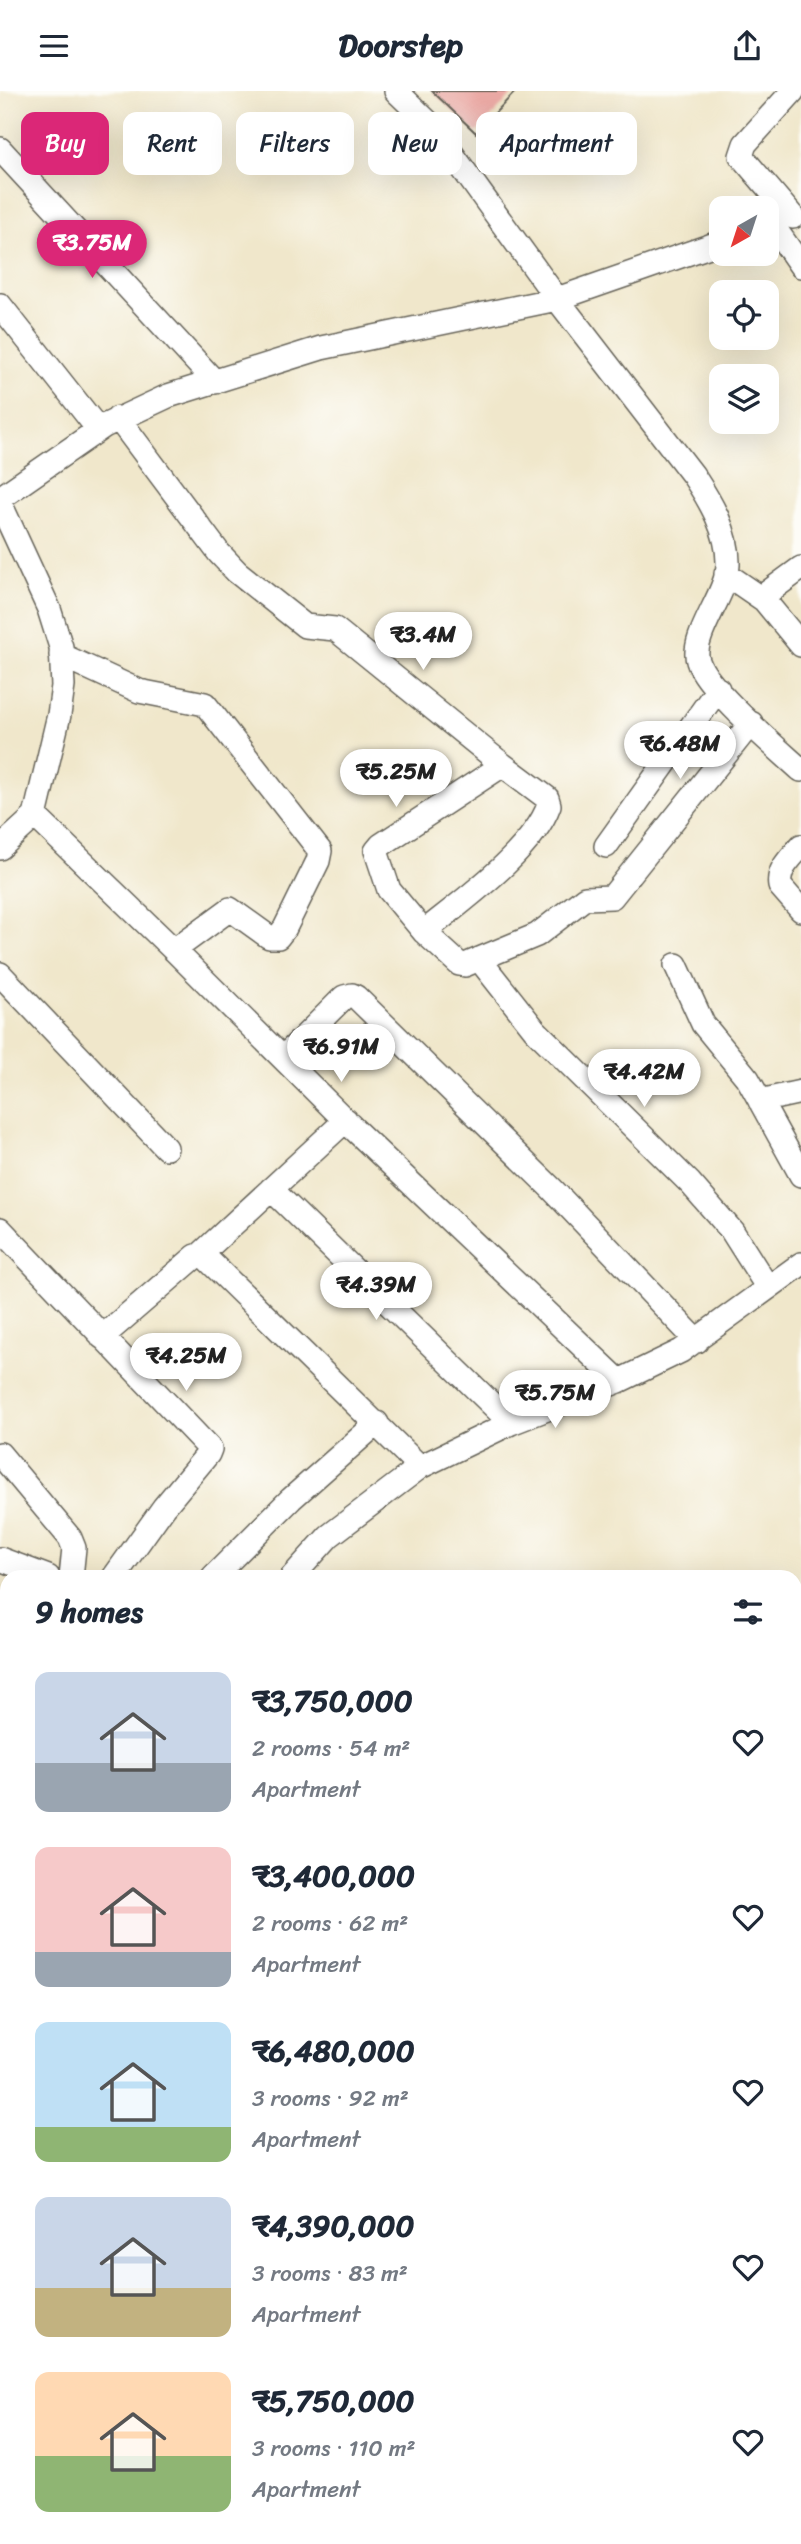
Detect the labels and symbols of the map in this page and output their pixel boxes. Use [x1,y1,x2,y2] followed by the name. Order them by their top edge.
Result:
[709,196,779,266] north arrow
[35,221,149,280] pin: ₹3.75M
[374,613,472,672] pin: ₹3.4M
[623,721,737,781] pin: ₹6.48M
[339,749,453,809] pin: ₹5.25M
[284,1025,398,1084] pin: ₹6.91M
[587,1049,701,1109] pin: ₹4.42M
[319,1263,433,1322] pin: ₹4.39M
[129,1333,243,1393] pin: ₹4.25M
[498,1371,612,1430] pin: ₹5.75M

